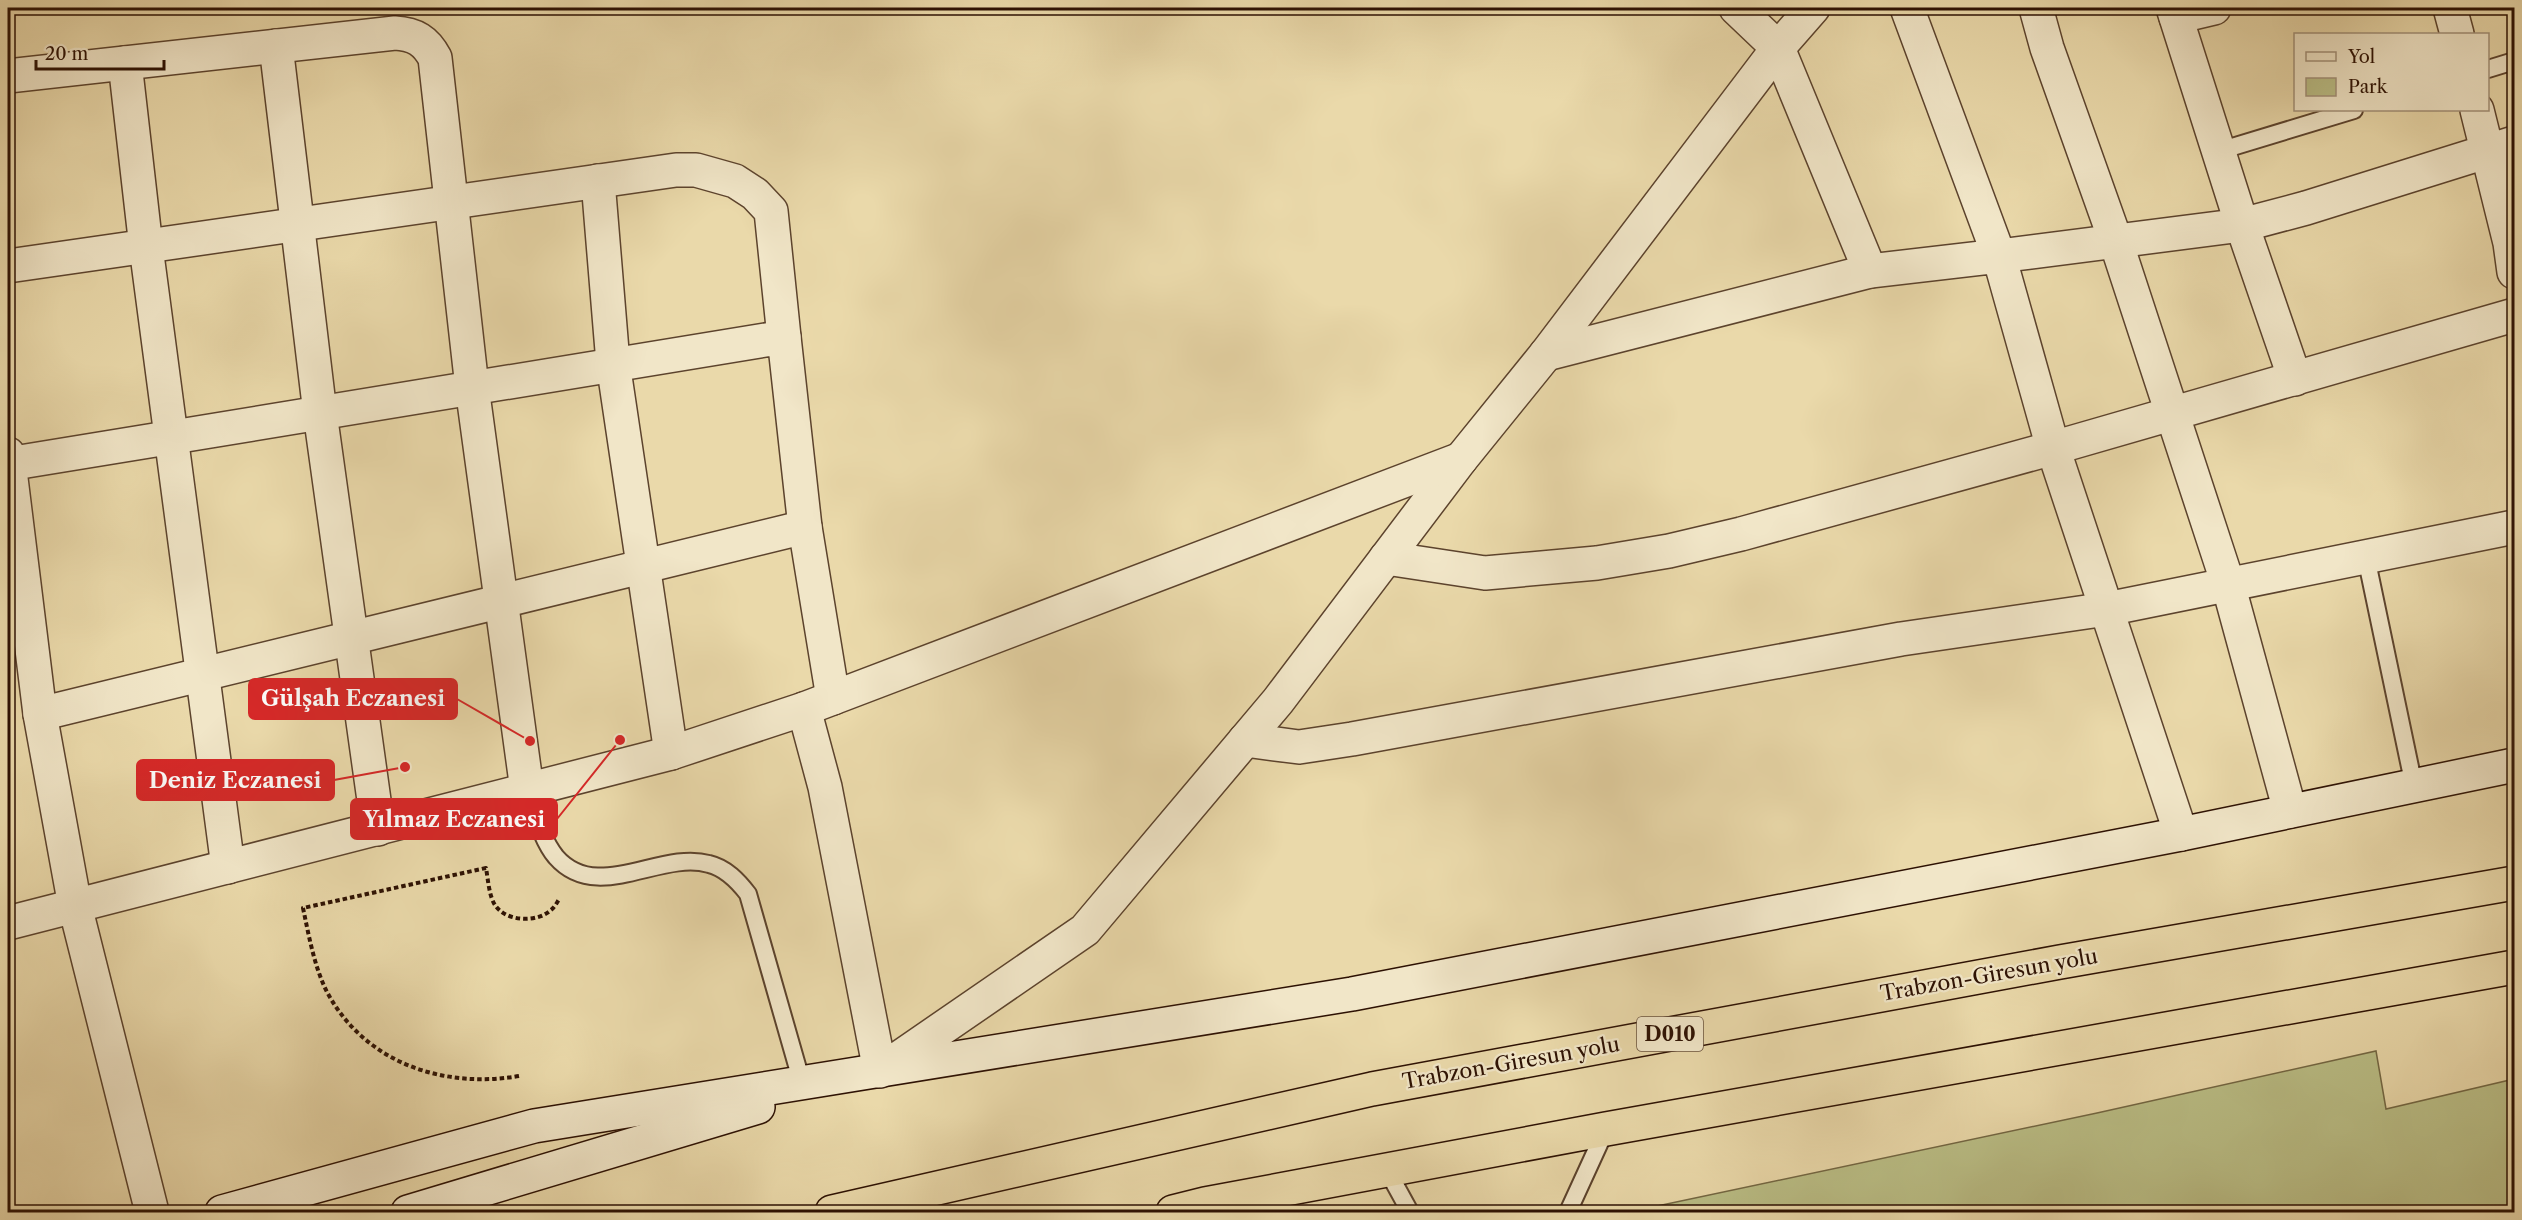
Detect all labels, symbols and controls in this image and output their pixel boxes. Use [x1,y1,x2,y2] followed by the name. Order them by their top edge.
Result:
[36,33,164,71] scale bar
[2294,33,2489,111] legend
[45,43,89,65] text: 20 m
[2347,46,2375,68] text: Yol
[2348,76,2389,98] text: Park
[249,679,457,719] callout: Gülşah Eczanesi
[261,685,445,712] text: Gülşah Eczanesi
[137,760,334,800] callout: Deniz Eczanesi
[149,767,321,794] text: Deniz Eczanesi
[351,799,557,839] callout: Yılmaz Eczanesi
[362,806,545,833] text: Yılmaz Eczanesi
[1878,943,2100,1006] street label: Trabzon-Giresun yolu
[1637,1017,1703,1051] road number: D010
[1400,1031,1622,1094] street label: Trabzon-Giresun yolu

